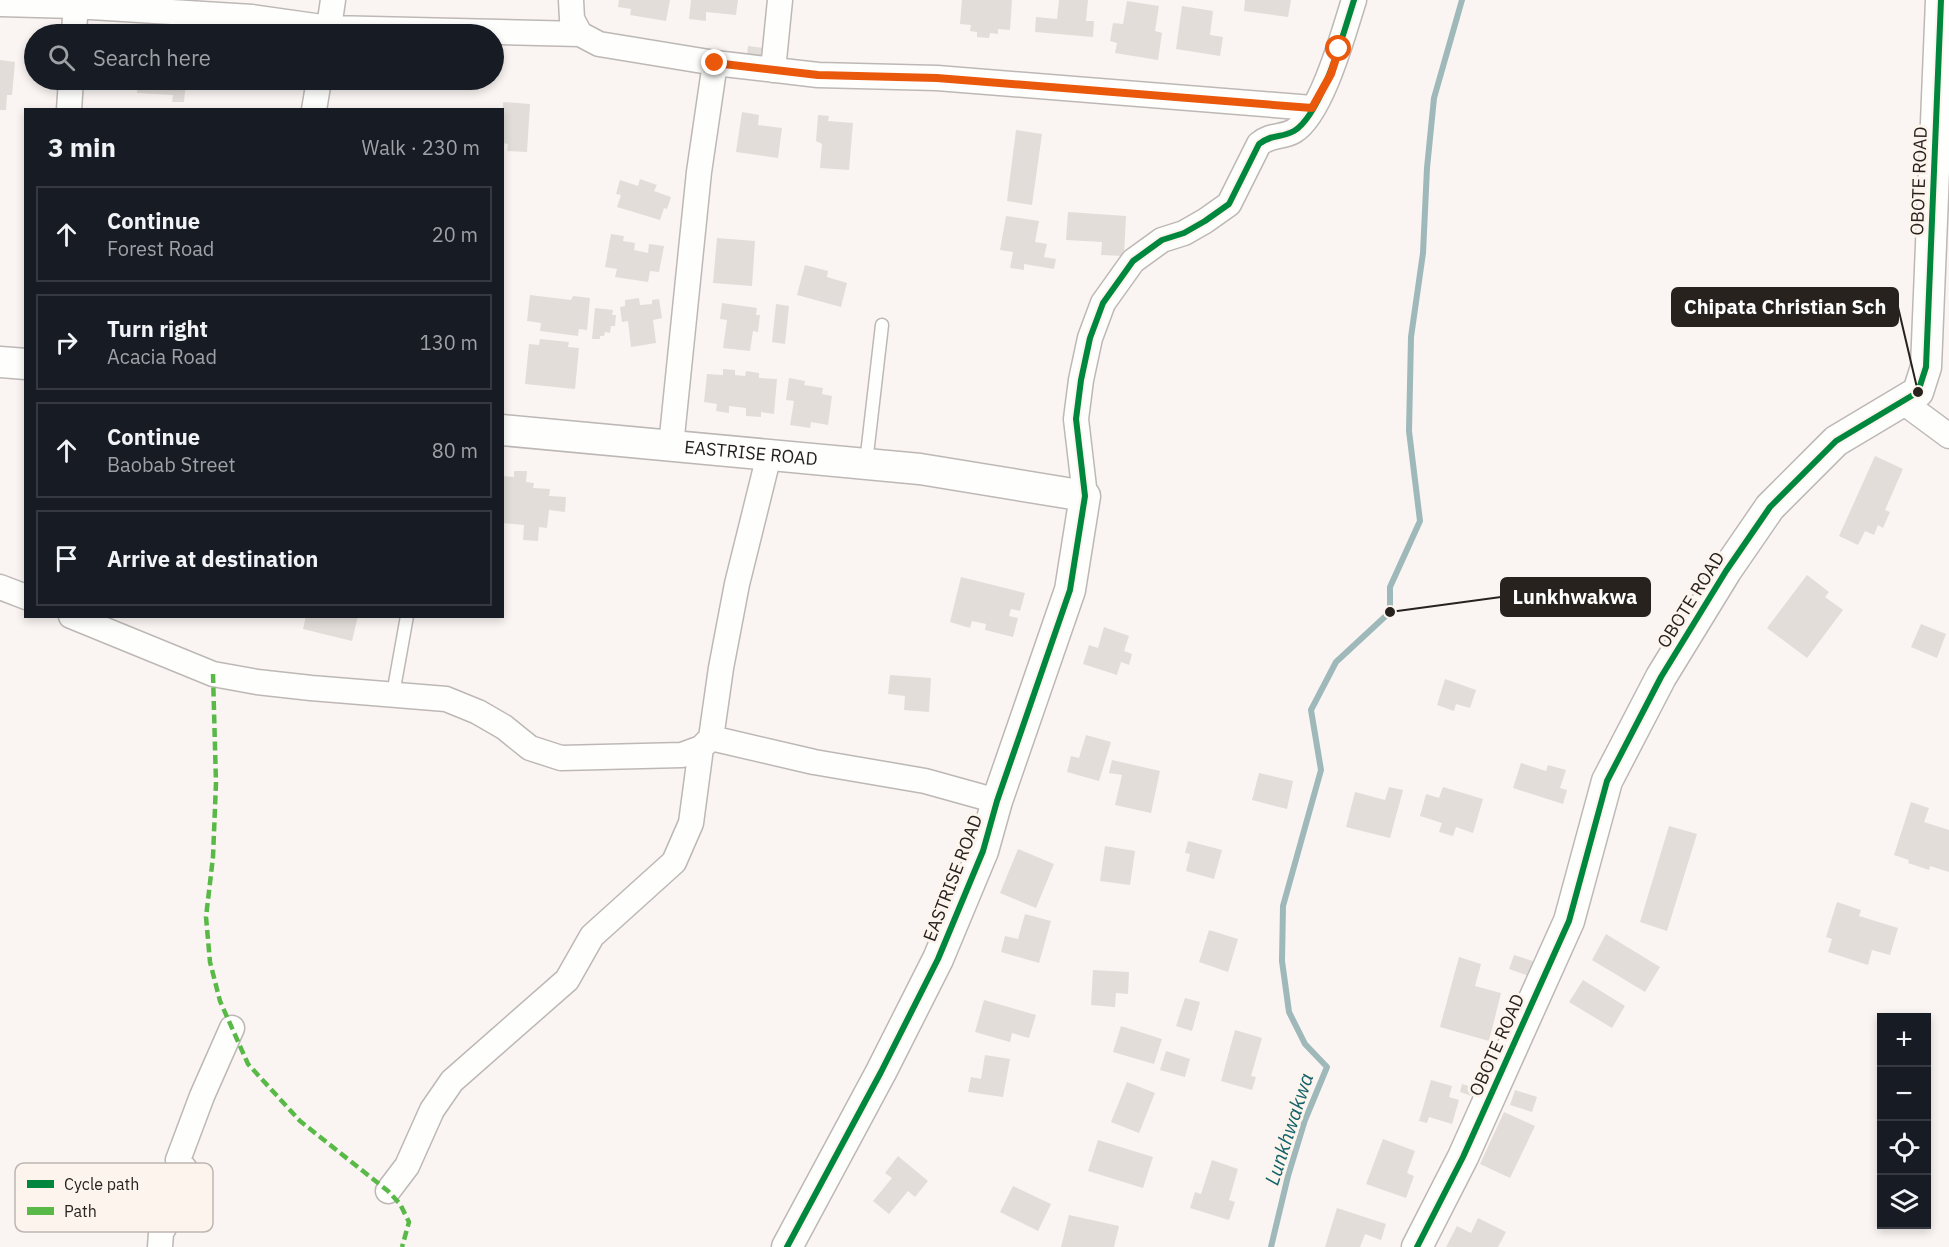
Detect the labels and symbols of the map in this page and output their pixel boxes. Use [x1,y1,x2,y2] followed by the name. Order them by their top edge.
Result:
[1325,35,1351,61] route start
[701,49,727,75] route end
[1905,126,1932,236] street label: OBOTE ROAD
[1672,288,1898,326] callout: Chipata Christian Sch
[1684,293,1886,320] text: Chipata Christian Sch
[683,435,819,470] street label: EASTRISE ROAD
[1652,547,1729,652] street label: OBOTE ROAD
[1501,578,1650,616] callout: Lunkhwakwa
[1513,583,1637,610] text: Lunkhwakwa
[918,811,987,944] street label: EASTRISE ROAD
[1464,990,1529,1099] street label: OBOTE ROAD
[1258,1069,1319,1188] water label: Lunkhwakwa
[15,1163,213,1232] legend
[64,1174,139,1194] text: Cycle path
[64,1201,97,1221] text: Path

